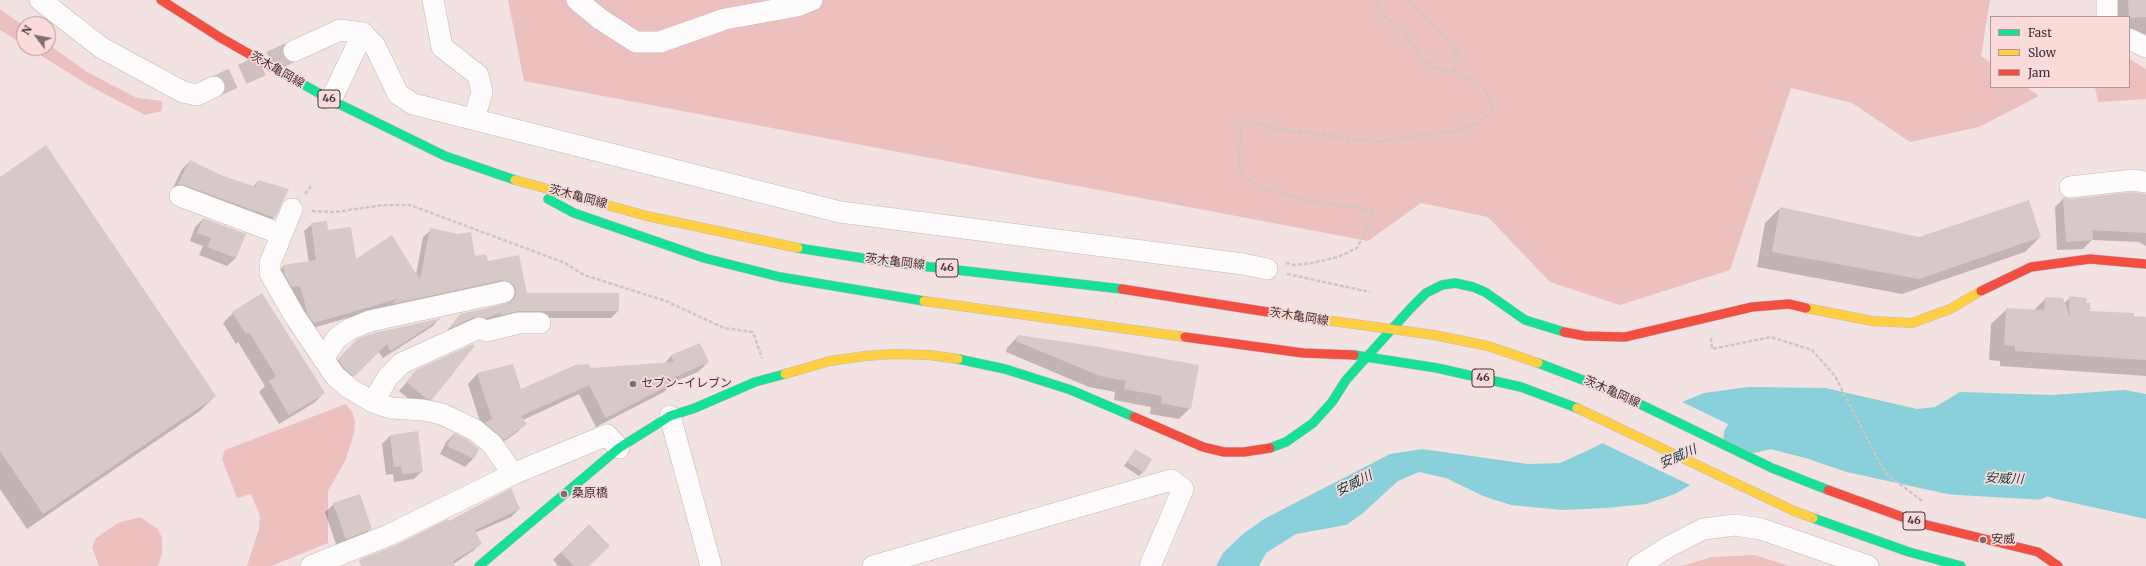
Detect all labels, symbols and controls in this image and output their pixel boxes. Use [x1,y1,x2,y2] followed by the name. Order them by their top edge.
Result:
[16,16,56,56] north arrow
[1990,16,2130,88] legend
[18,23,35,38] text: N
[2028,25,2052,40] text: Fast
[2028,45,2056,60] text: Slow
[247,49,307,91] street label: 茨木亀岡線
[2028,65,2050,80] text: Jam
[318,90,340,108] road number: 46
[547,182,609,212] street label: 茨木亀岡線
[864,251,926,273] street label: 茨木亀岡線
[936,259,958,277] road number: 46
[1268,305,1330,329] street label: 茨木亀岡線
[1472,369,1494,387] road number: 46
[1582,373,1642,411] street label: 茨木亀岡線
[641,377,732,391] place label: セブン-イレブン
[628,379,638,389] marker: セブン-イレブン
[1657,442,1699,472] water label: 安威川
[1333,468,1375,500] water label: 安威川
[1984,470,2024,488] water label: 安威川
[572,487,608,501] place label: 桑原橋
[559,489,569,499] marker: 桑原橋
[1903,512,1925,530] road number: 46
[1991,533,2015,547] place label: 安威
[1978,535,1988,545] marker: 安威

